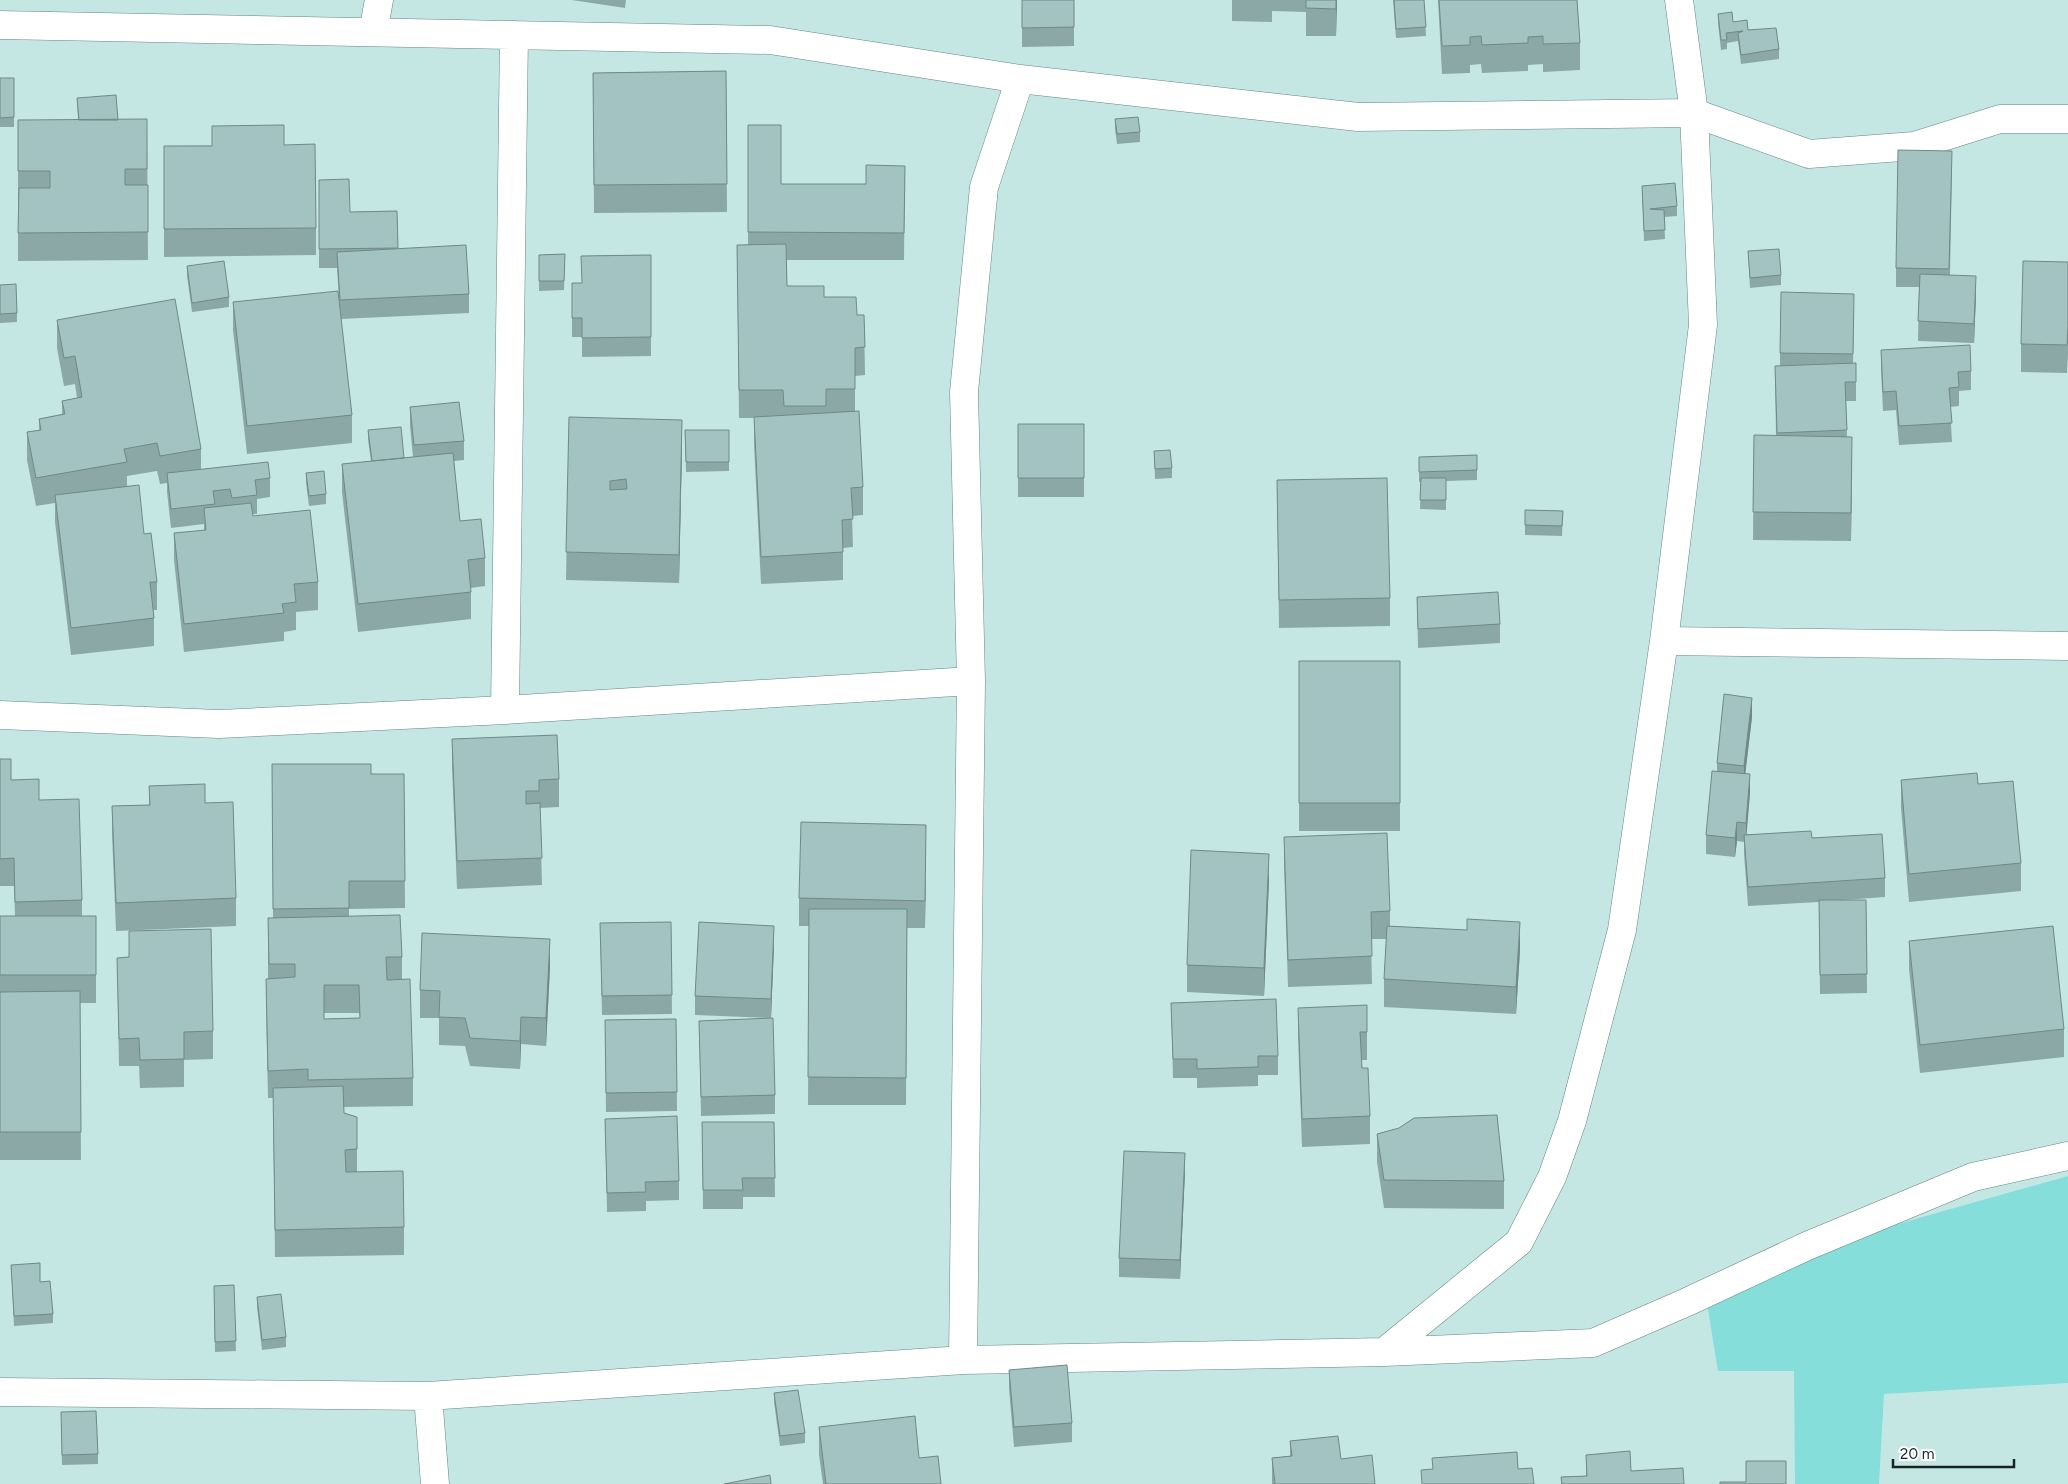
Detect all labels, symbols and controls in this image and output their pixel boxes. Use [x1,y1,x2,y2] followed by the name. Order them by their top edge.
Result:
[1893,1436,2014,1468] scale bar
[1900,1445,1934,1463] text: 20 m

